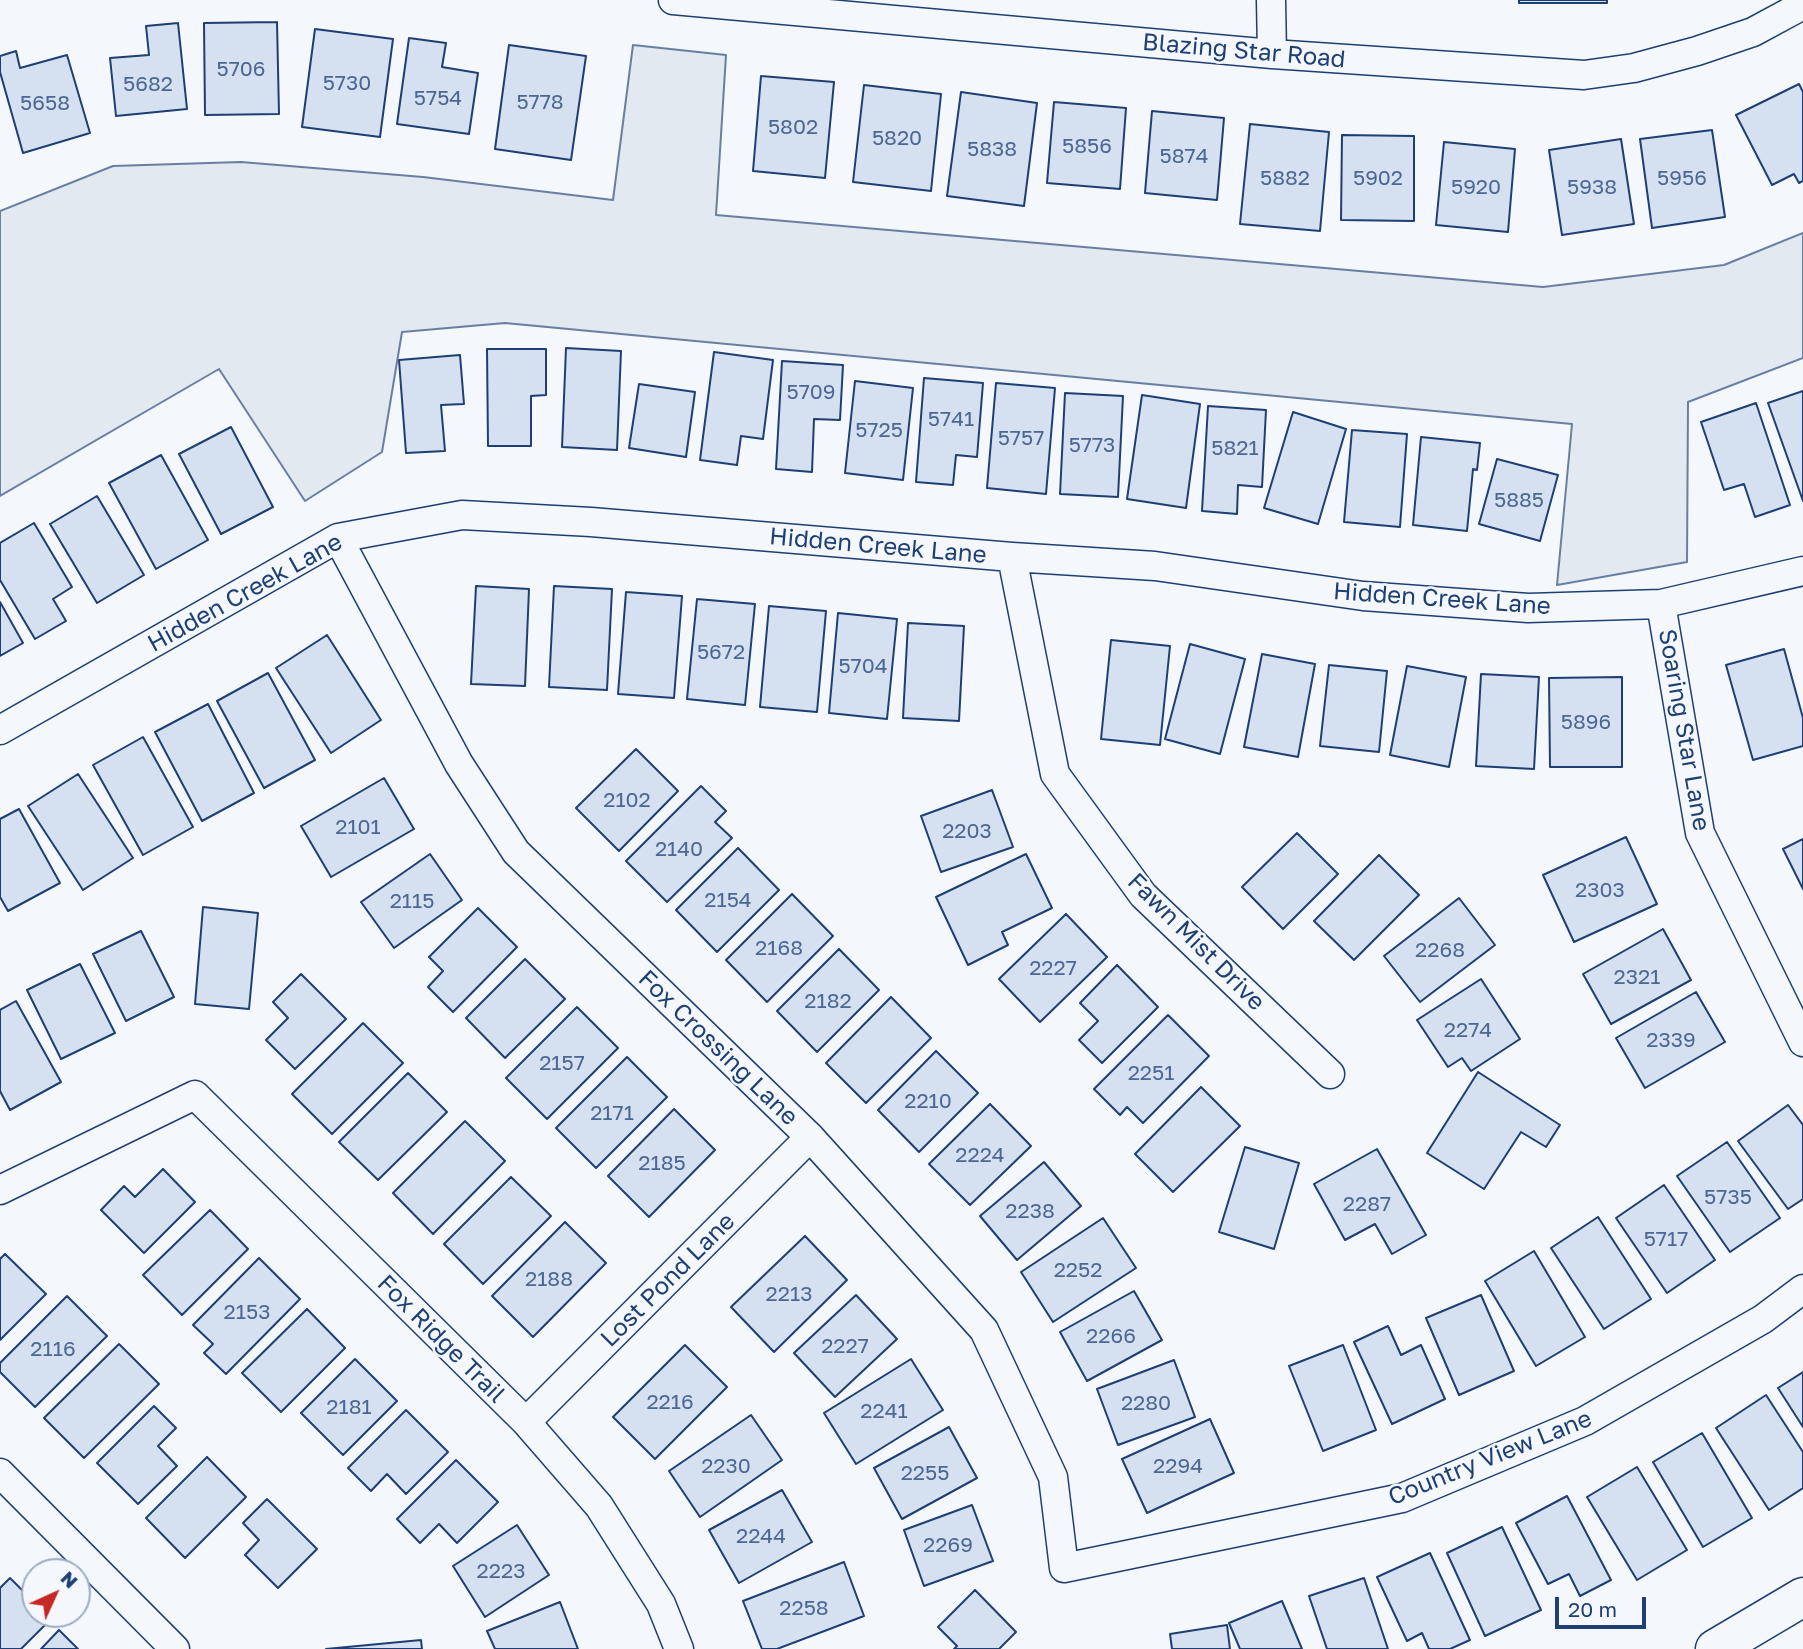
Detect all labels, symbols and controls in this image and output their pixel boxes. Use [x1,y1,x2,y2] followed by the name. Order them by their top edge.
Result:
[1141,28,1347,74] street label: Blazing Star Road
[216,56,266,82] house number: 5706
[323,70,371,96] house number: 5730
[123,71,173,97] house number: 5682
[414,85,462,111] house number: 5754
[516,89,564,115] house number: 5778
[20,90,70,116] house number: 5658
[768,114,818,140] house number: 5802
[872,125,922,151] house number: 5820
[1062,133,1112,159] house number: 5856
[967,136,1017,162] house number: 5838
[1160,143,1208,169] house number: 5874
[1260,165,1310,191] house number: 5882
[1353,165,1403,191] house number: 5902
[1657,165,1707,191] house number: 5956
[1451,174,1501,200] house number: 5920
[1567,174,1617,200] house number: 5938
[786,379,836,405] house number: 5709
[928,406,974,432] house number: 5741
[855,417,903,443] house number: 5725
[998,425,1044,451] house number: 5757
[1069,432,1115,458] house number: 5773
[1211,435,1259,461] house number: 5821
[1494,487,1544,513] house number: 5885
[768,522,988,570] street label: Hidden Creek Lane
[143,528,347,658] street label: Hidden Creek Lane
[1332,577,1552,621] street label: Hidden Creek Lane
[1652,627,1716,833] street label: Soaring Star Lane
[697,639,745,665] house number: 5672
[838,653,888,679] house number: 5704
[1561,709,1611,735] house number: 5896
[603,787,651,813] house number: 2102
[335,814,381,840] house number: 2101
[942,818,992,844] house number: 2203
[655,836,703,862] house number: 2140
[1121,867,1271,1017] street label: Fawn Mist Drive
[1575,877,1625,903] house number: 2303
[704,887,752,913] house number: 2154
[390,888,434,914] house number: 2115
[755,935,803,961] house number: 2168
[1415,937,1465,963] house number: 2268
[1029,955,1077,981] house number: 2227
[1614,964,1660,990] house number: 2321
[632,965,804,1131] street label: Fox Crossing Lane
[804,988,852,1014] house number: 2182
[1444,1017,1492,1043] house number: 2274
[1646,1027,1696,1053] house number: 2339
[539,1050,585,1076] house number: 2157
[1128,1060,1174,1086] house number: 2251
[904,1088,952,1114] house number: 2210
[590,1100,634,1126] house number: 2171
[955,1142,1005,1168] house number: 2224
[638,1150,686,1176] house number: 2185
[1704,1184,1752,1210] house number: 5735
[1343,1191,1391,1217] house number: 2287
[1005,1198,1055,1224] house number: 2238
[595,1207,741,1353] street label: Lost Pond Lane
[1644,1226,1688,1252] house number: 5717
[1054,1257,1102,1283] house number: 2252
[525,1266,573,1292] house number: 2188
[371,1269,511,1409] street label: Fox Ridge Trail
[766,1281,812,1307] house number: 2213
[224,1299,270,1325] house number: 2153
[1086,1323,1136,1349] house number: 2266
[821,1333,869,1359] house number: 2227
[30,1336,76,1362] house number: 2116
[646,1389,694,1415] house number: 2216
[1121,1390,1171,1416] house number: 2280
[326,1394,372,1420] house number: 2181
[860,1398,908,1424] house number: 2241
[1384,1404,1596,1512] street label: Country View Lane
[701,1453,751,1479] house number: 2230
[1153,1453,1203,1479] house number: 2294
[901,1460,949,1486] house number: 2255
[736,1523,786,1549] house number: 2244
[923,1532,973,1558] house number: 2269
[21,1558,91,1628] north arrow
[477,1558,525,1584] house number: 2223
[57,1566,83,1592] text: N
[1558,1582,1649,1626] scale bar
[779,1595,829,1621] house number: 2258
[1568,1596,1617,1622] text: 20 m

